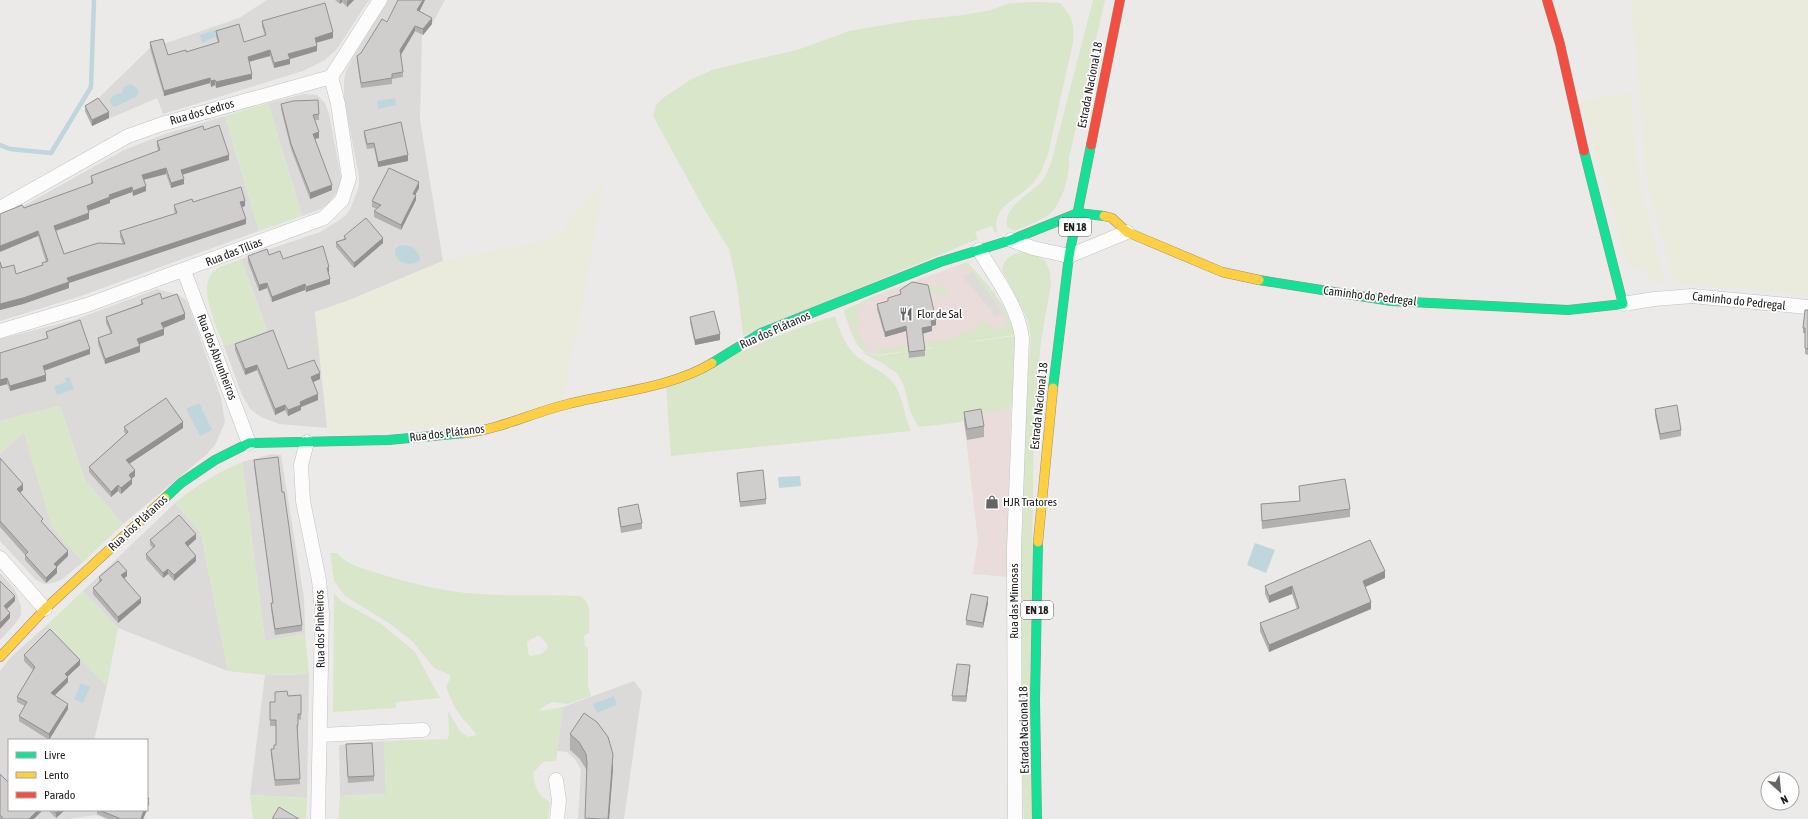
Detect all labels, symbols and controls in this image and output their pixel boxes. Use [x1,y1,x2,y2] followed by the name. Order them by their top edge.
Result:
[1075,40,1105,129] street label: Estrada Nacional 18
[168,96,236,128] street label: Rua dos Cedros
[1059,218,1091,236] road number: EN 18
[204,235,264,269] street label: Rua das Tílias
[1323,283,1418,309] street label: Caminho do Pedregal
[1692,289,1787,313] street label: Caminho do Pedregal
[898,306,914,322] restaurant icon: Flor de Sal
[917,307,963,321] place label: Flor de Sal
[738,308,812,352] street label: Rua dos Plátanos
[194,312,240,402] street label: Rua dos Abrunheiros
[1027,361,1051,450] street label: Estrada Nacional 18
[409,421,485,445] street label: Rua dos Plátanos
[106,492,170,554] street label: Rua dos Plátanos
[984,494,1000,510] shop icon: HJR Tratores
[1003,495,1057,509] place label: HJR Tratores
[1007,563,1021,639] street label: Rua das Mimosas
[312,590,328,668] street label: Rua dos Pinheiros
[1021,601,1053,619] road number: EN 18
[1016,686,1032,774] street label: Estrada Nacional 18
[8,739,148,811] legend
[44,748,65,762] text: Livre
[44,768,69,782] text: Lento
[1760,771,1800,811] north arrow
[44,788,76,802] text: Parado
[1779,793,1790,807] text: N

